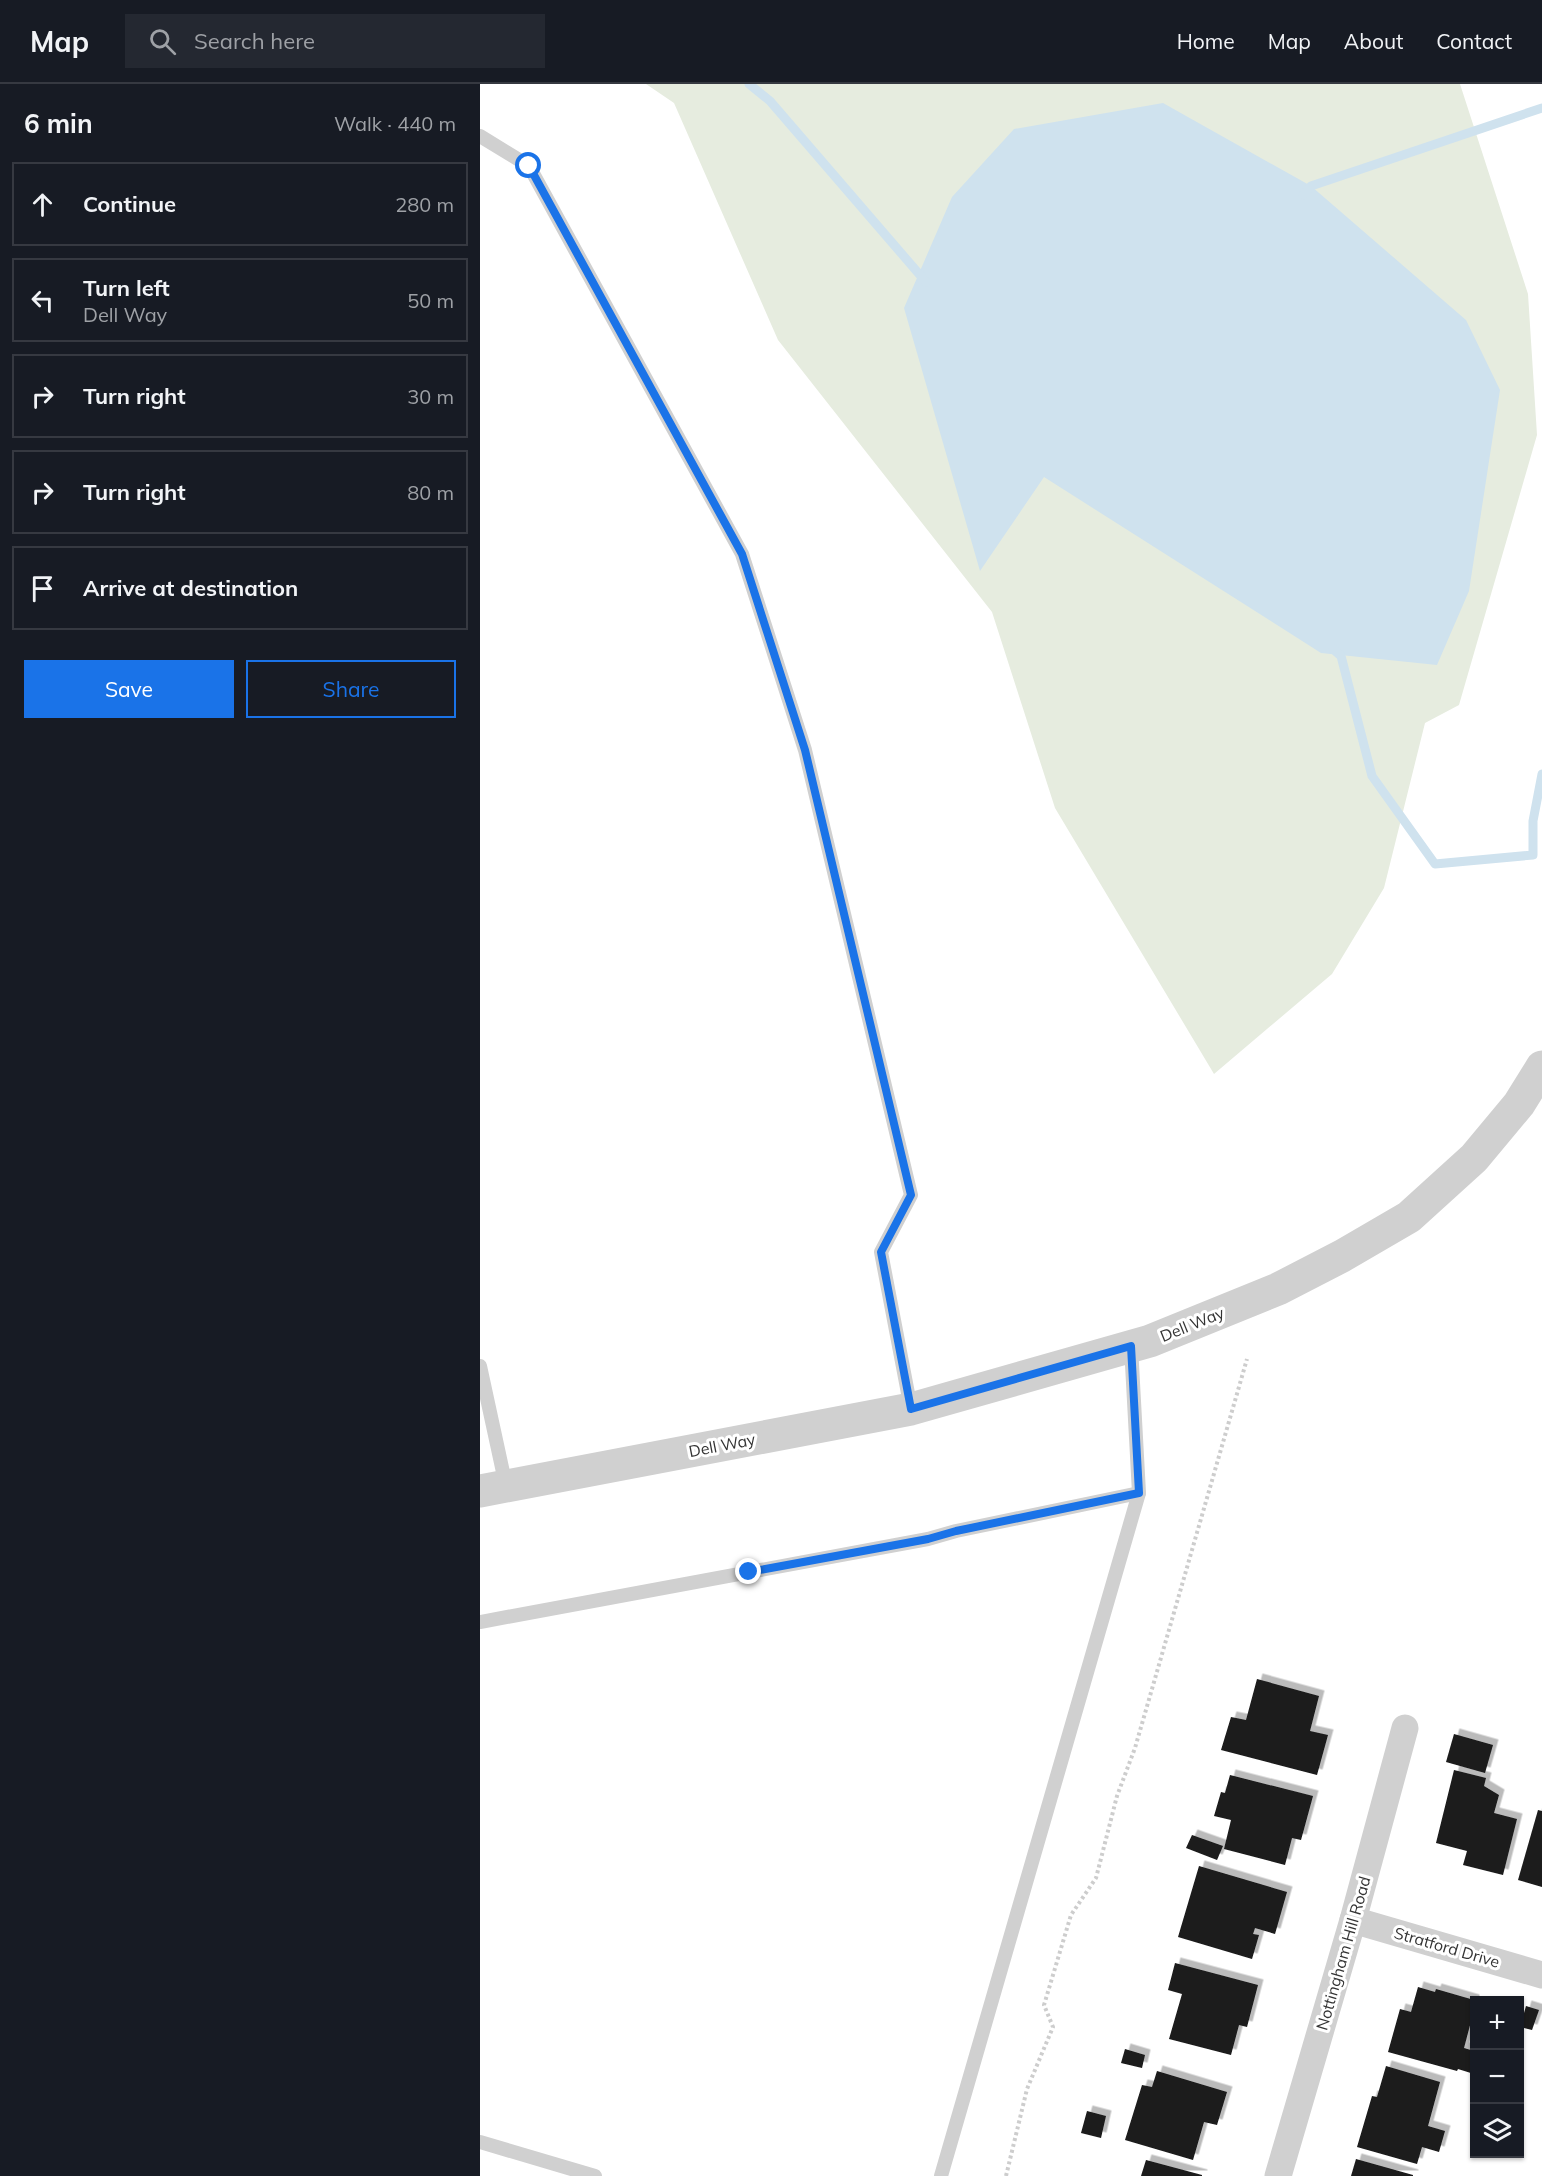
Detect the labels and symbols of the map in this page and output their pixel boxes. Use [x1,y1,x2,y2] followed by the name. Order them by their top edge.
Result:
[515,152,541,178] route start
[1157,1302,1227,1346] street label: Dell Way
[687,1429,757,1461] street label: Dell Way
[735,1558,761,1584] route end
[1311,1874,1375,2032] street label: Nottingham Hill Road
[1392,1922,1502,1972] street label: Stratford Drive

